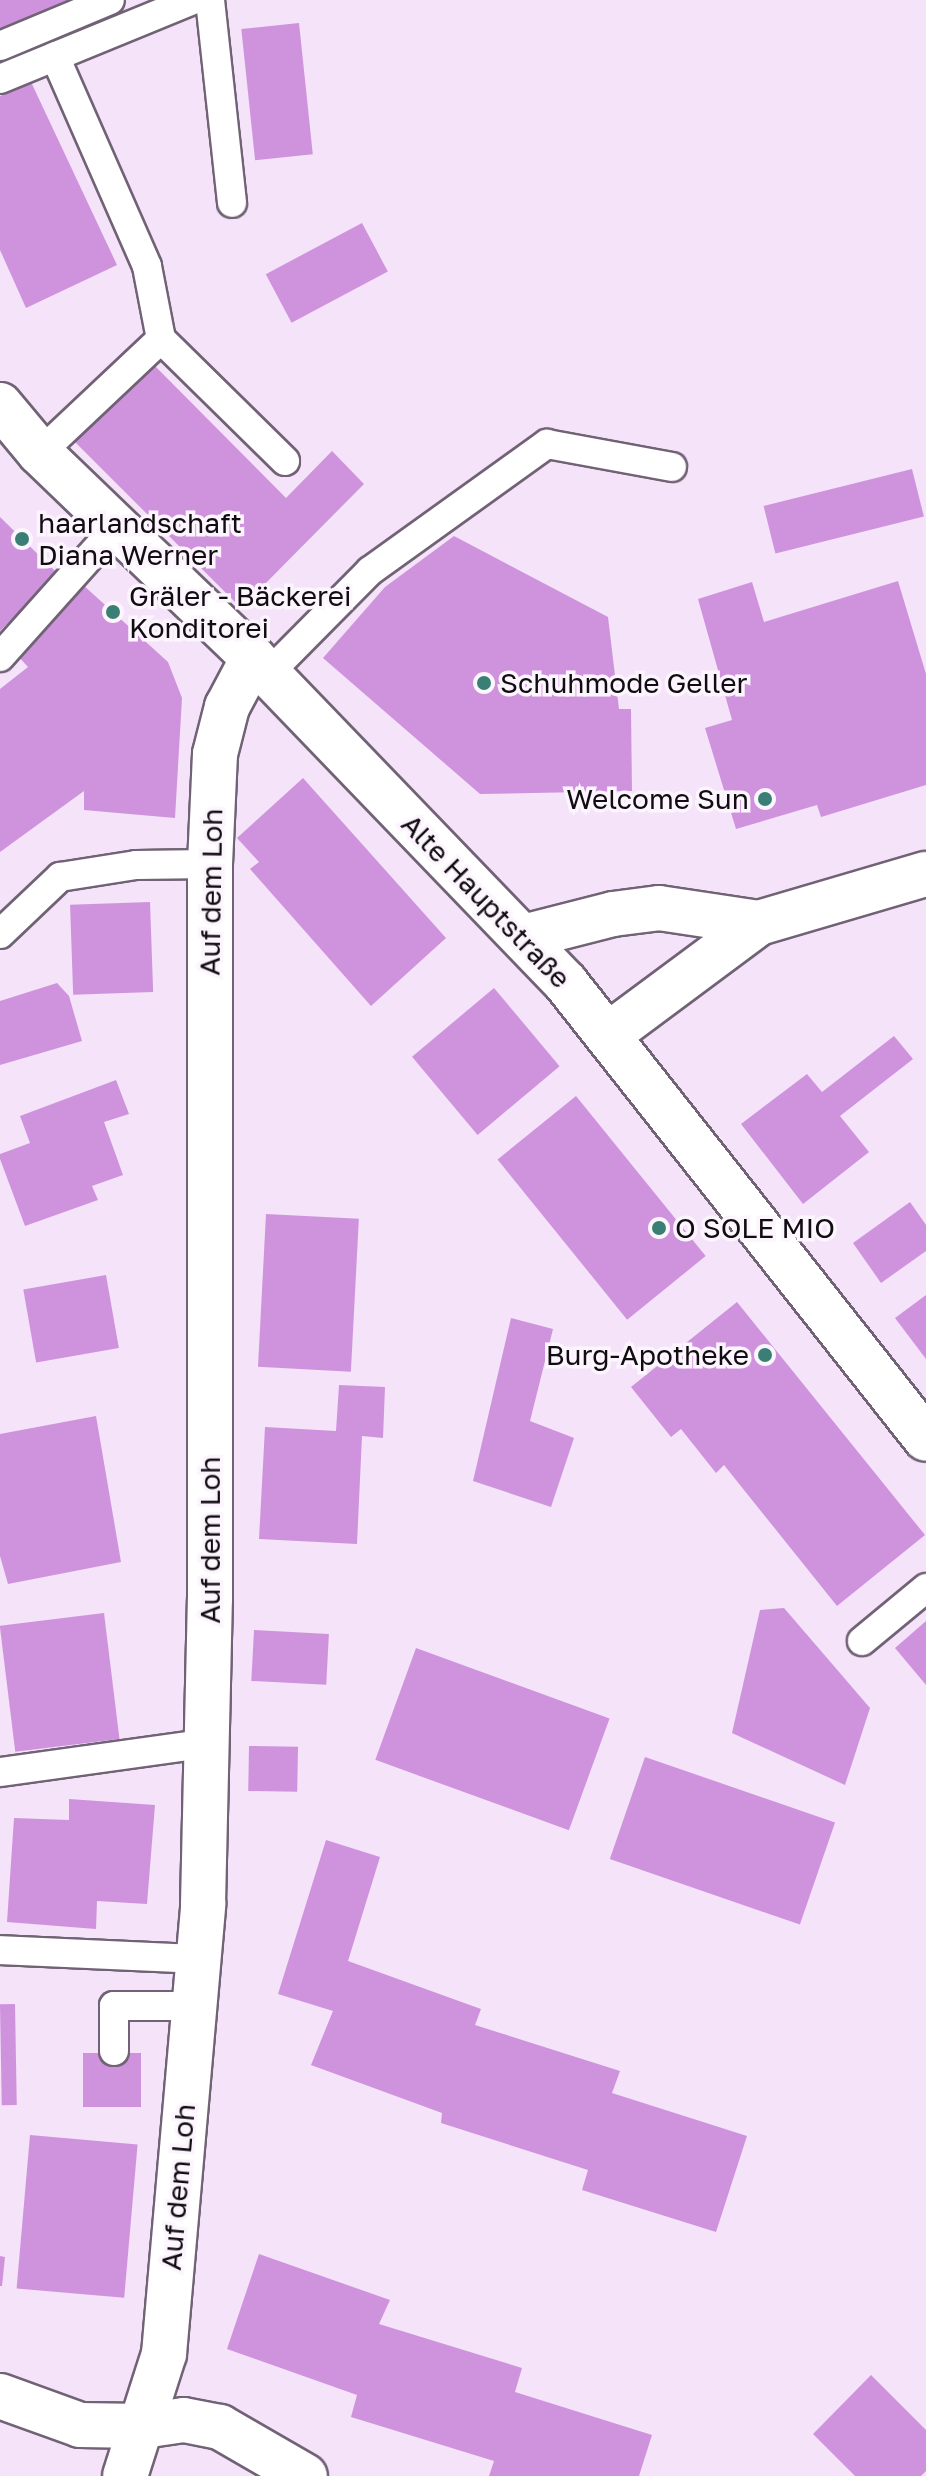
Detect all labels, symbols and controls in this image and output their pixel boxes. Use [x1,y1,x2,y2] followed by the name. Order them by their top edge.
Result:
[38,506,242,572] place label: haarlandschaft Diana Werner
[13,530,31,548] marker: haarlandschaft Diana Werner
[129,579,351,645] place label: Gräler - Bäckerei Konditorei
[104,603,122,621] marker: Gräler - Bäckerei Konditorei
[500,666,747,700] place label: Schuhmode Geller
[475,674,493,692] marker: Schuhmode Geller
[566,782,749,816] place label: Welcome Sun
[756,790,774,808] marker: Welcome Sun
[395,807,577,995] street label: Alte Hauptstraße
[193,808,229,976] street label: Auf dem Loh
[675,1211,835,1245] place label: O SOLE MIO
[650,1219,668,1237] marker: O SOLE MIO
[546,1338,749,1372] place label: Burg-Apotheke
[756,1346,774,1364] marker: Burg-Apotheke
[193,1456,227,1624] street label: Auf dem Loh
[154,2102,202,2272] street label: Auf dem Loh

